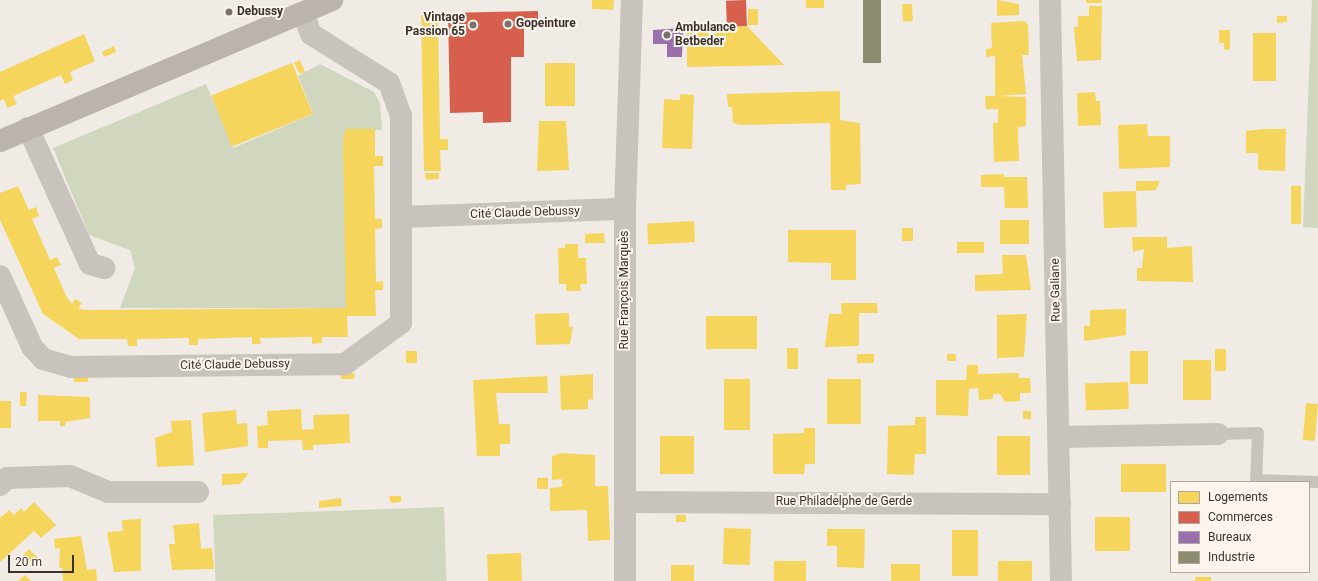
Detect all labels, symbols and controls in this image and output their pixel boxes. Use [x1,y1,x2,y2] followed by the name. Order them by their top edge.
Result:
[237,5,283,19] place label: Debussy
[224,7,234,17] marker: Debussy
[405,11,465,39] place label: Vintage Passion 65
[516,17,576,31] place label: Gopeinture
[503,19,513,29] marker: Gopeinture
[468,20,478,30] marker: Vintage Passion 65
[675,21,736,49] place label: Ambulance Betbeder
[662,30,672,40] marker: Ambulance Betbeder
[470,204,580,222] street label: Cité Claude Debussy
[618,231,632,349] street label: Rue François Marquès
[1048,258,1064,322] street label: Rue Galiane
[180,357,290,373] street label: Cité Claude Debussy
[1170,481,1310,573] legend
[1208,490,1268,504] text: Logements
[776,495,912,509] street label: Rue Philadelphe de Gerde
[1208,510,1273,524] text: Commerces
[1208,530,1252,544] text: Bureaux
[10,547,76,573] scale bar
[1208,550,1255,564] text: Industrie
[15,555,42,569] text: 20 m

